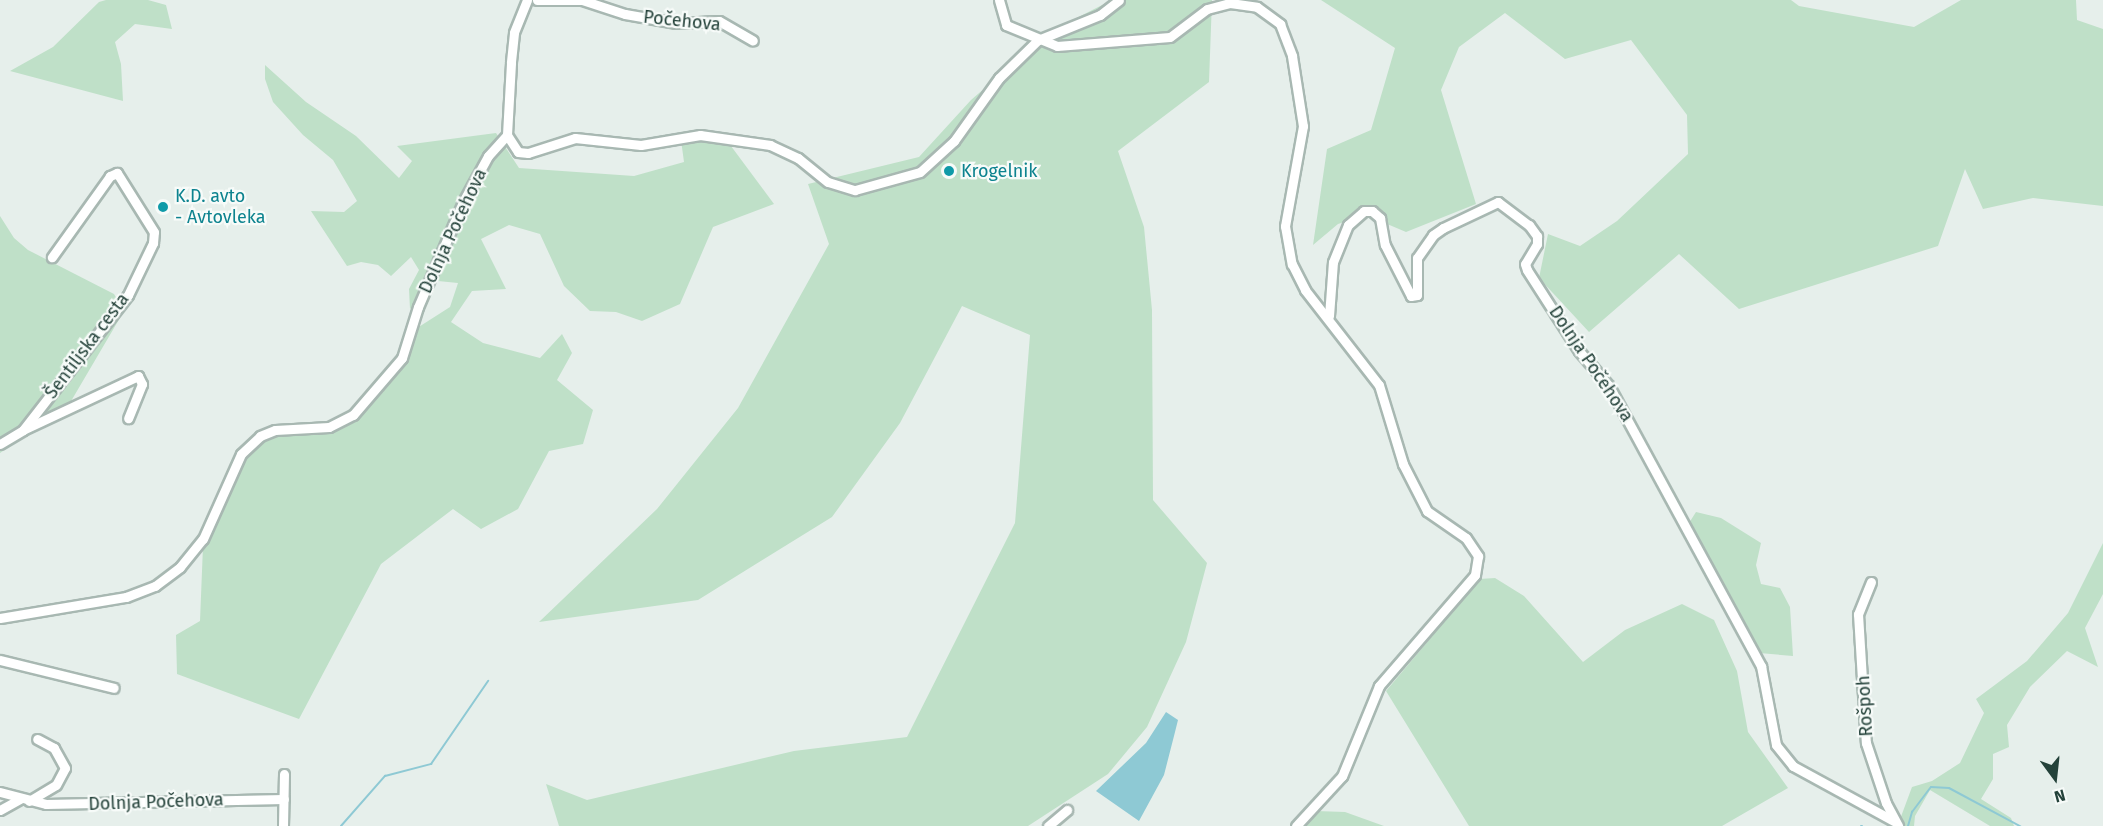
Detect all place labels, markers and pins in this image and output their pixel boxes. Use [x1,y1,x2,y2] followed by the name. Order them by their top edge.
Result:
[961,160,1038,182] place label: Krogelnik
[942,164,956,178] marker: Krogelnik
[175,186,265,228] place label: K.D. avto - Avtovleka
[156,200,170,214] marker: K.D. avto - Avtovleka

